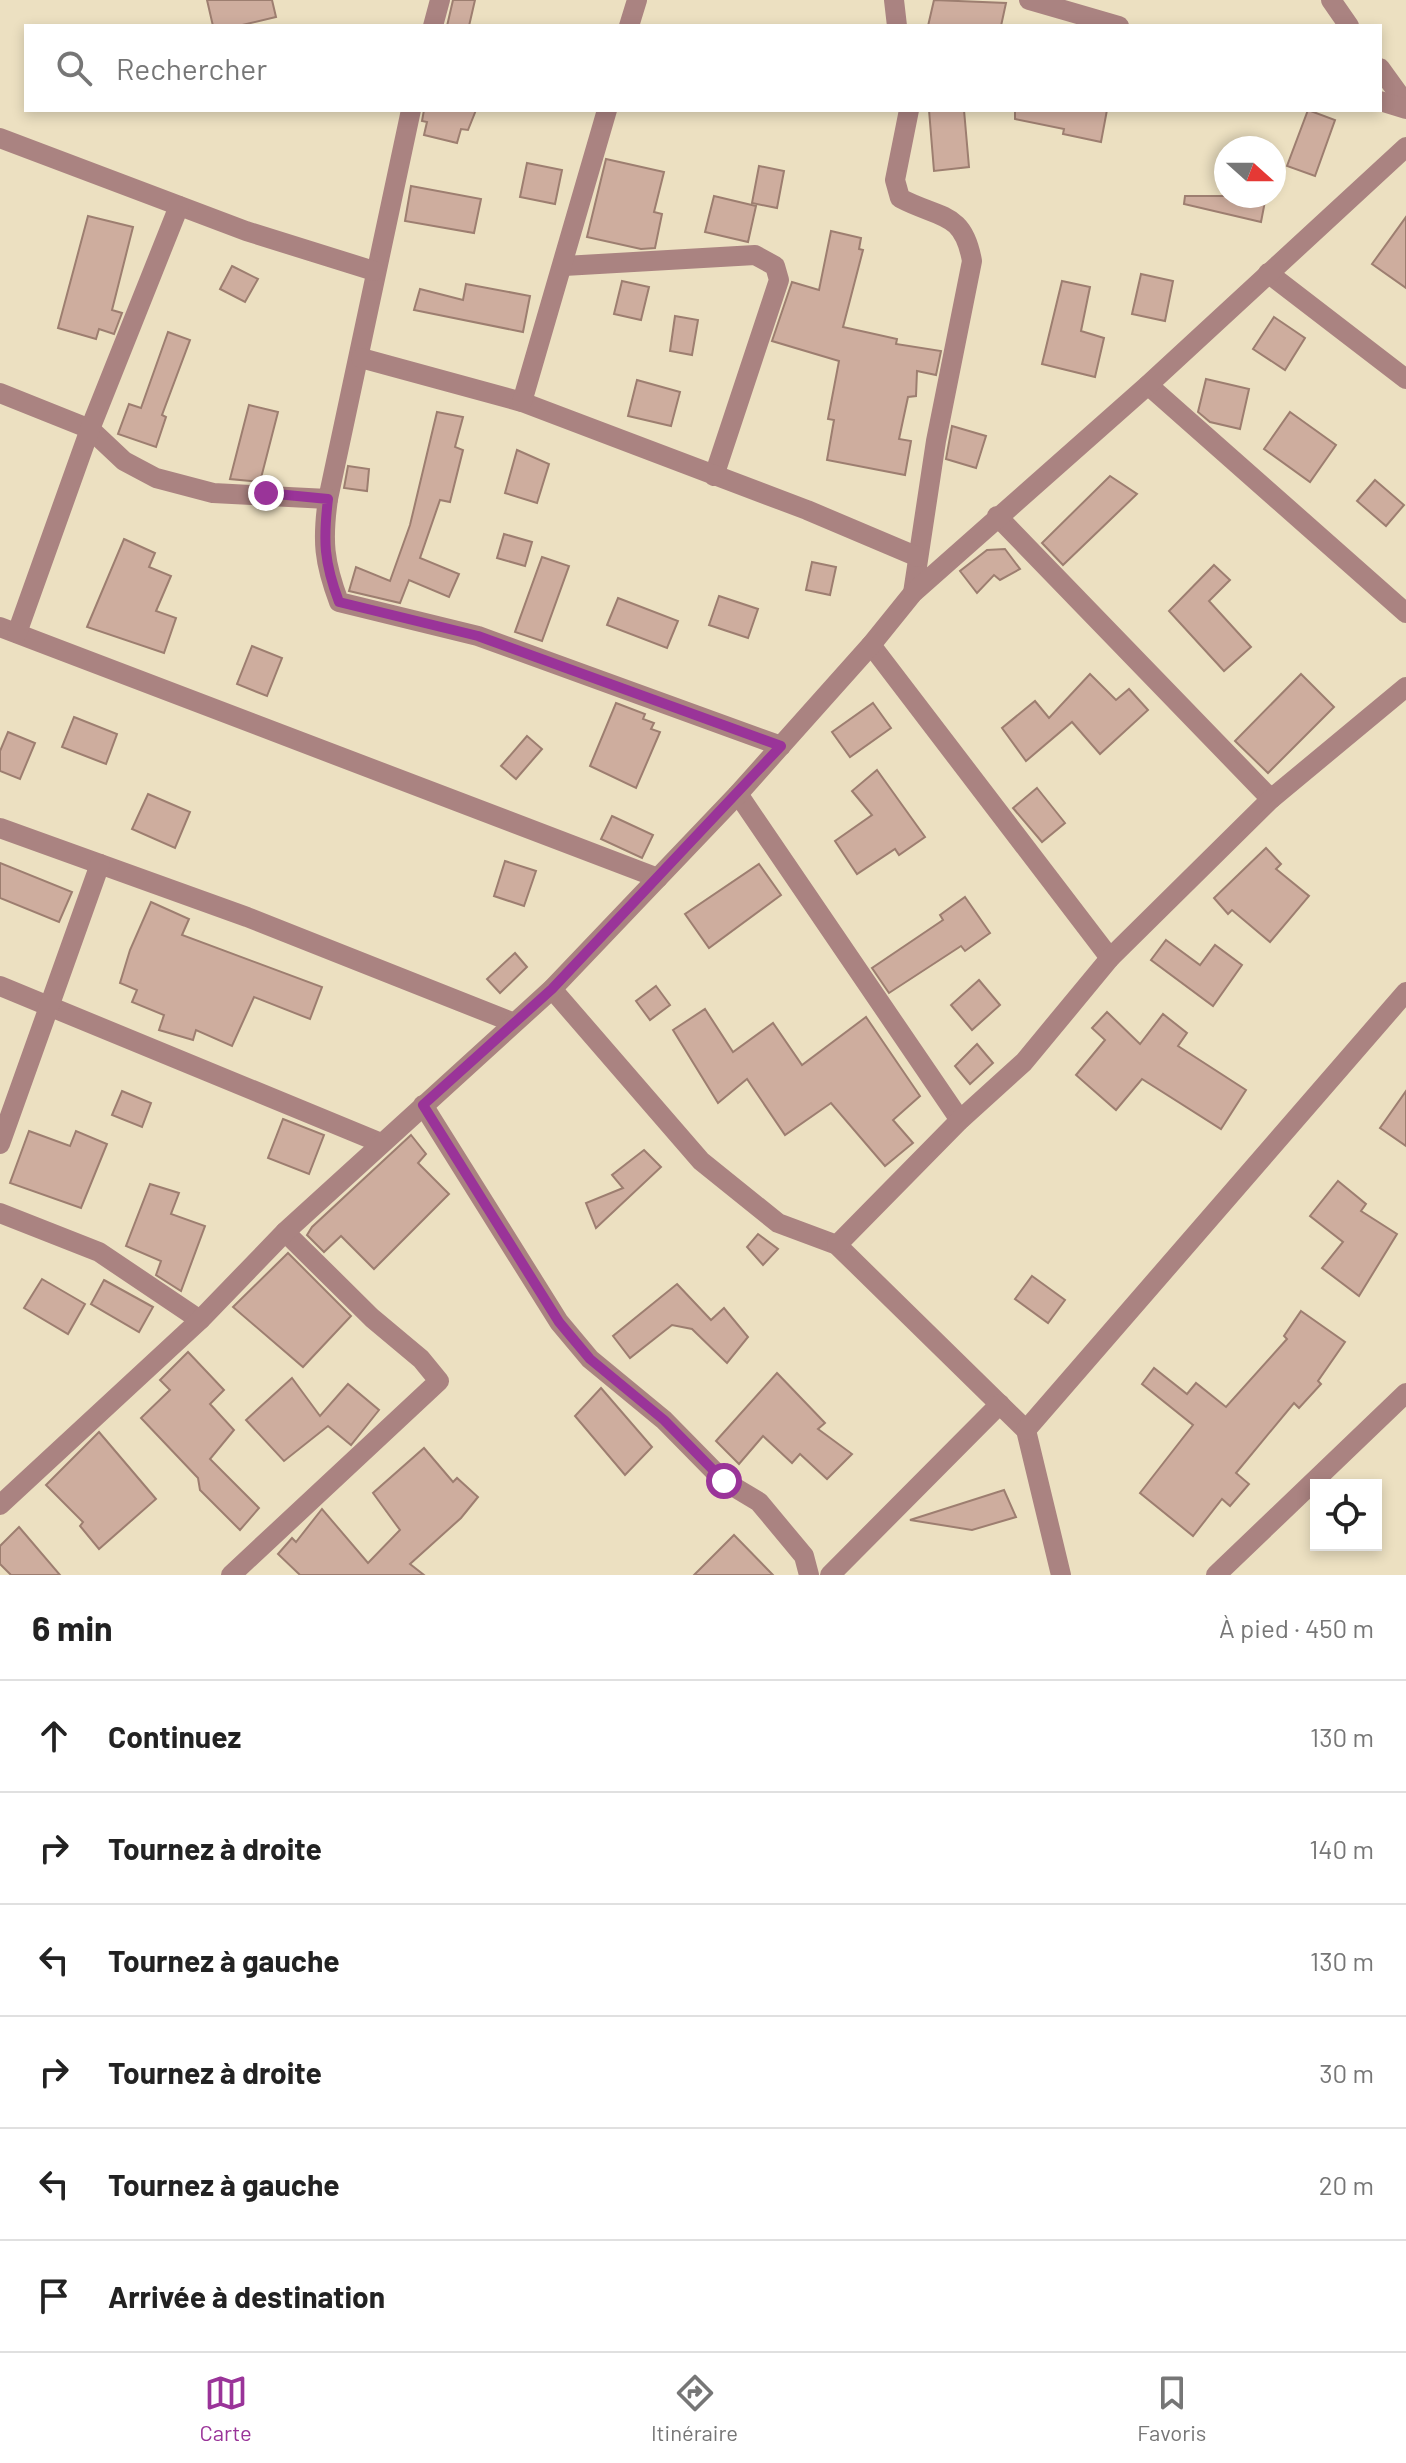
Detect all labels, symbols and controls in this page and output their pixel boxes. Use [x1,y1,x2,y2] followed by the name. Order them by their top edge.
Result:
[24,24,1382,112] search box
[52,46,96,90] icon: search
[116,50,267,86] text: Rechercher
[1214,136,1286,208] north arrow
[248,475,284,511] route end
[706,1463,742,1499] route start
[1310,1479,1382,1551] map controls
[1310,1479,1382,1551] button: locate
[32,1607,113,1648] text: 6 min
[1219,1612,1374,1643] text: À pied · 450 m
[32,1714,76,1758] icon: ahead
[108,1718,241,1754] text: Continuez
[1310,1721,1374,1752] text: 130 m
[32,1826,76,1870] icon: right
[108,1830,322,1866] text: Tournez à droite
[1309,1833,1374,1864] text: 140 m
[32,1938,76,1982] icon: left
[108,1942,340,1978] text: Tournez à gauche
[1310,1945,1374,1976] text: 130 m
[32,2050,76,2094] icon: right
[108,2054,322,2090] text: Tournez à droite
[1319,2057,1374,2088] text: 30 m
[32,2162,76,2206] icon: left
[108,2166,340,2202] text: Tournez à gauche
[1319,2169,1374,2200] text: 20 m
[32,2274,76,2318] icon: arrive
[108,2278,385,2314] text: Arrivée à destination
[200,2371,252,2445] tab: Carte
[651,2371,738,2445] tab: Itinéraire
[1137,2371,1206,2445] tab: Favoris

